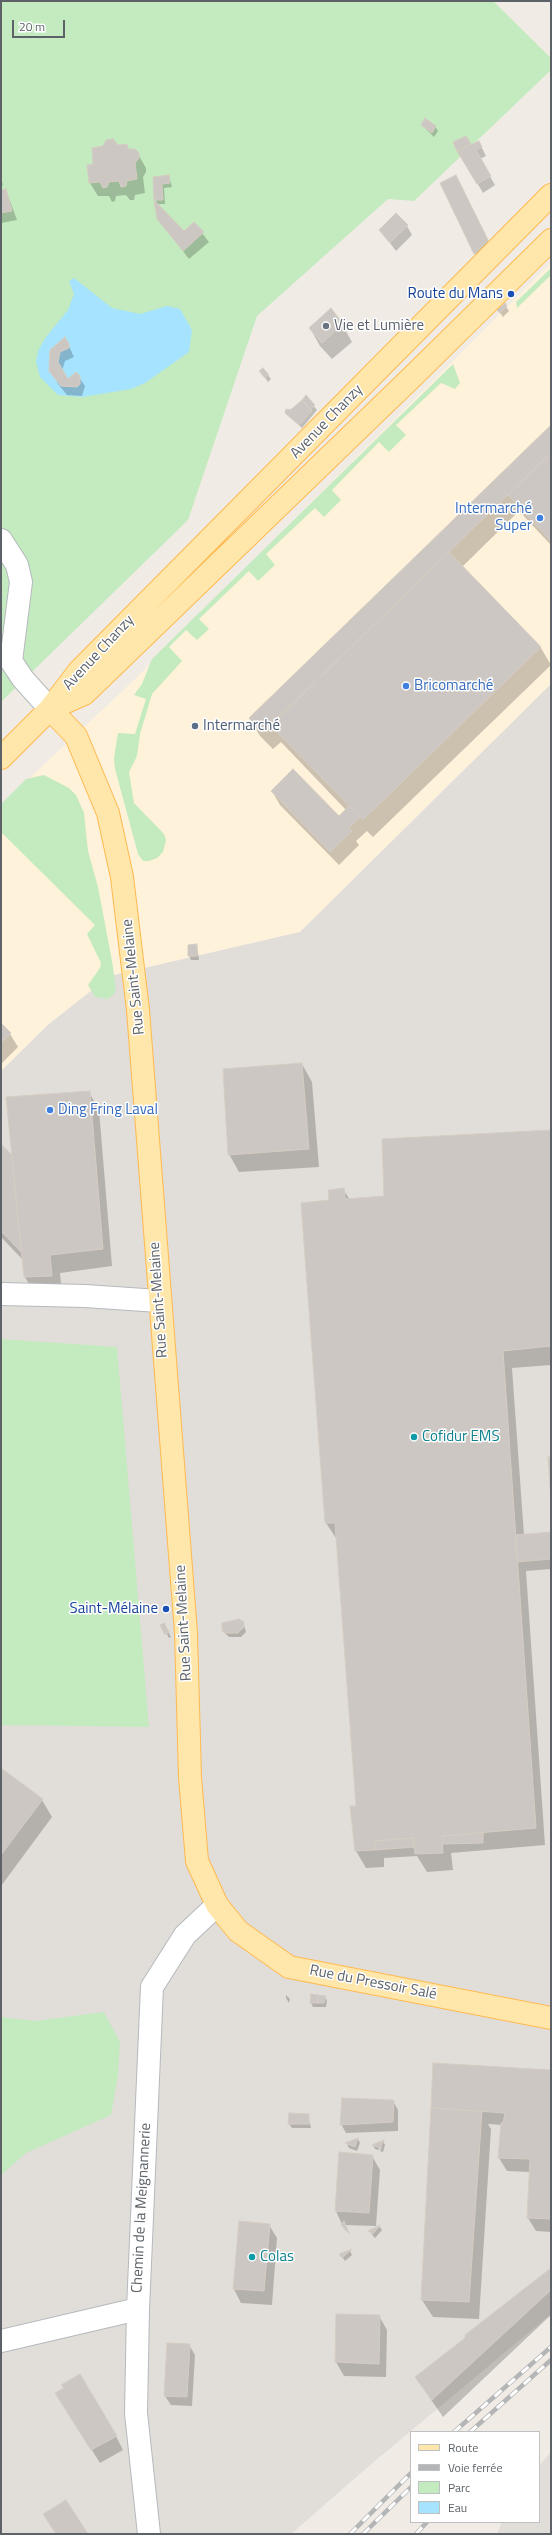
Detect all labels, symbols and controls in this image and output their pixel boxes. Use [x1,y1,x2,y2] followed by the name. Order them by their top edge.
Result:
[14,12,67,38] scale bar
[19,17,45,36] text: 20 m
[408,285,503,303] place label: Route du Mans
[506,289,516,299] marker: Route du Mans
[334,317,424,335] place label: Vie et Lumière
[321,321,331,331] marker: Vie et Lumière
[287,381,367,463] street label: Avenue Chanzy
[455,500,532,535] place label: Intermarché Super
[535,513,545,523] marker: Intermarché Super
[60,612,138,694] street label: Avenue Chanzy
[414,677,493,695] place label: Bricomarché
[401,681,411,691] marker: Bricomarché
[203,717,280,735] place label: Intermarché
[190,721,200,731] marker: Intermarché
[119,918,149,1036] street label: Rue Saint-Melaine
[58,1101,158,1119] place label: Ding Fring Laval
[45,1105,55,1115] marker: Ding Fring Laval
[146,1241,172,1359] street label: Rue Saint-Melaine
[422,1428,500,1446] place label: Cofidur EMS
[409,1432,419,1442] marker: Cofidur EMS
[172,1564,196,1682] street label: Rue Saint-Melaine
[70,1600,158,1618] place label: Saint-Mélaine
[161,1604,171,1614] marker: Saint-Mélaine
[308,1962,438,2004] street label: Rue du Pressoir Salé
[129,2122,155,2294] street label: Chemin de la Meignannerie
[260,2248,294,2266] place label: Colas
[247,2252,257,2262] marker: Colas
[410,2431,540,2523] legend
[448,2438,478,2457] text: Route
[448,2458,503,2477] text: Voie ferrée
[448,2478,470,2497] text: Parc
[448,2498,467,2517] text: Eau

